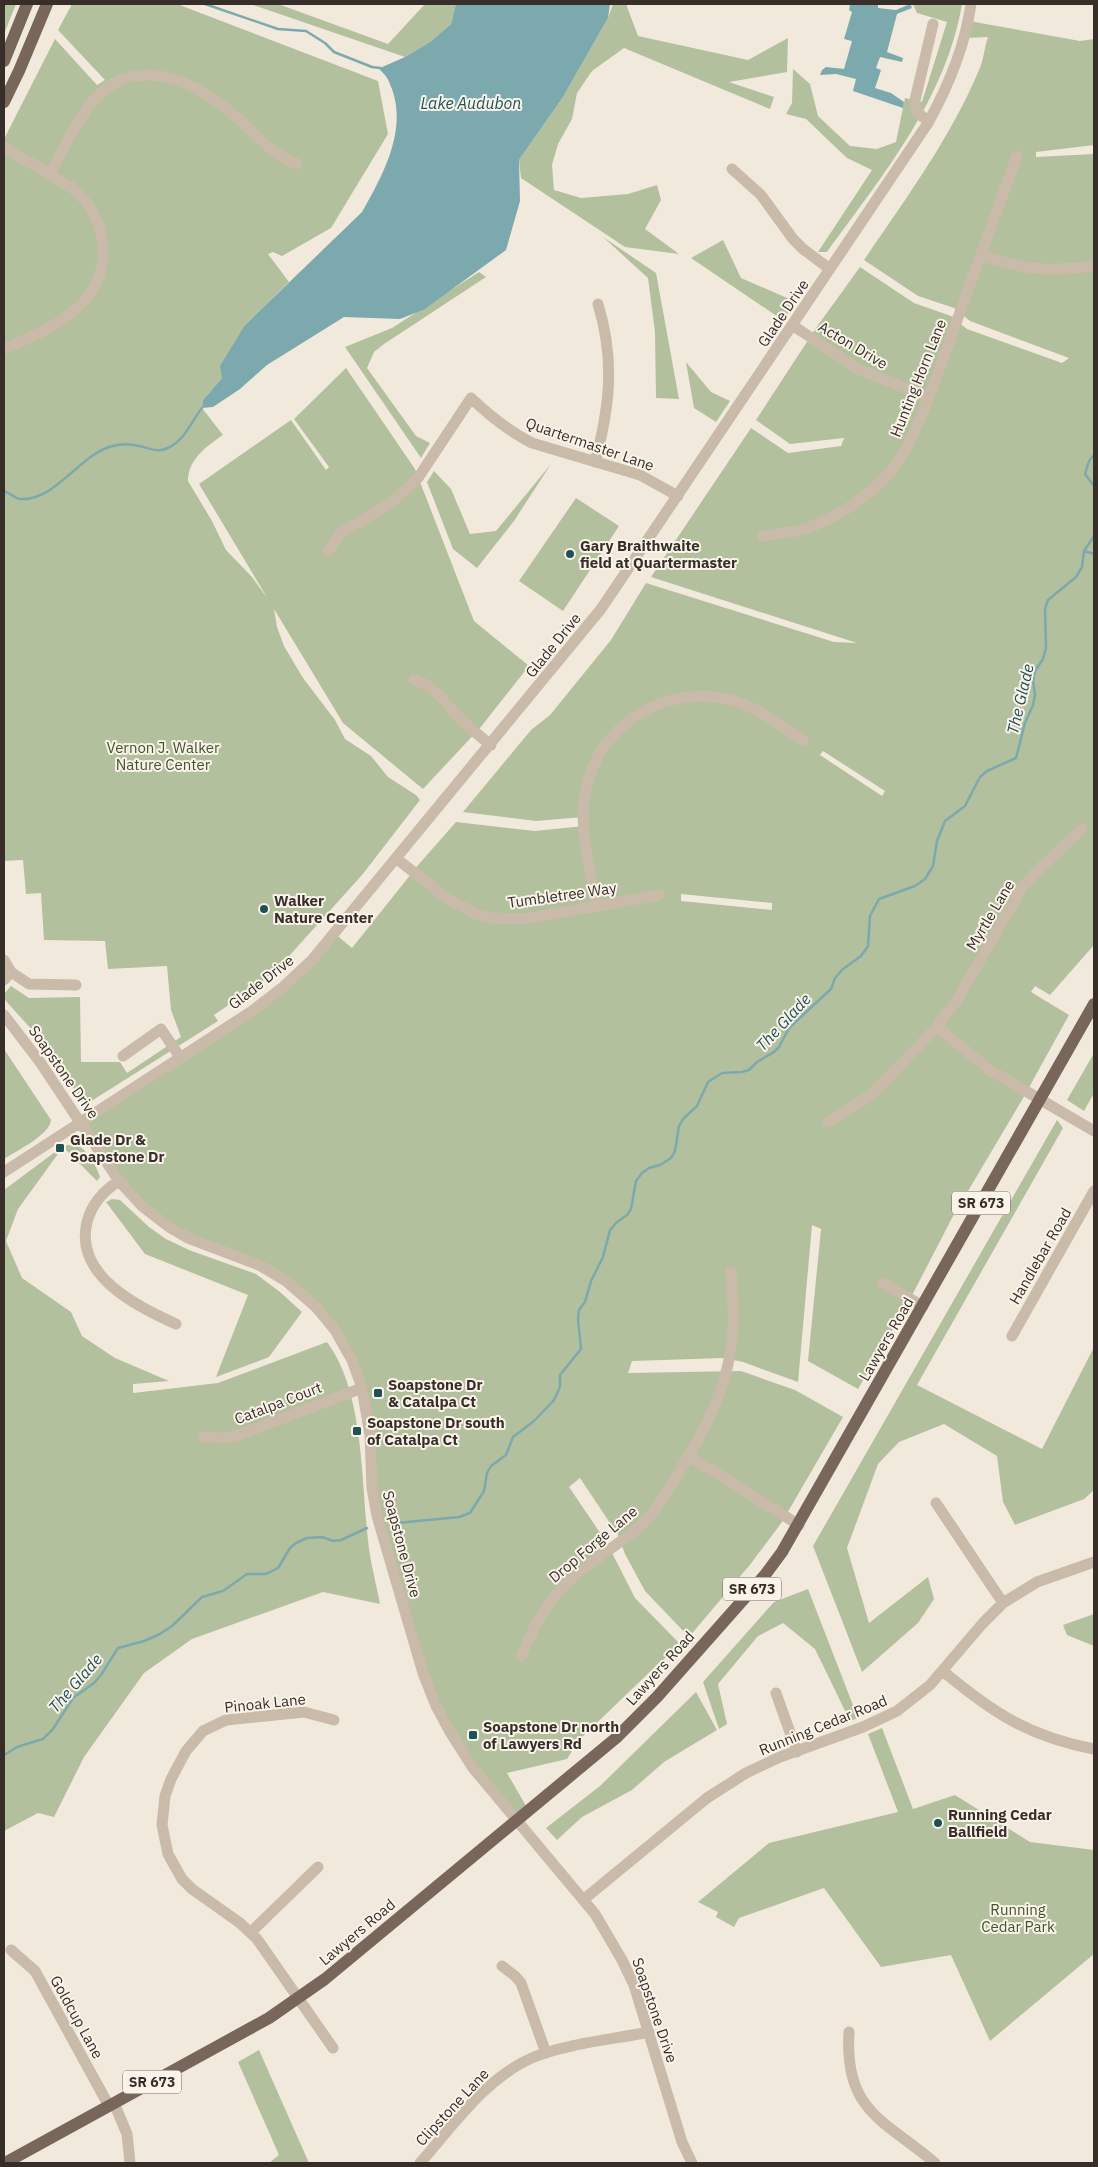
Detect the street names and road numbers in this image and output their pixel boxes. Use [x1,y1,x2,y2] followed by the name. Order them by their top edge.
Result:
[753,275,813,351] street label: Glade Drive
[886,316,950,440] street label: Hunting Horn Lane
[815,317,891,373] street label: Acton Drive
[523,413,657,475] street label: Quartermaster Lane
[521,609,585,681] street label: Glade Drive
[962,876,1018,954] street label: Myrtle Lane
[506,878,618,912] street label: Tumbletree Way
[224,951,298,1013] street label: Glade Drive
[25,1022,103,1122] street label: Soapstone Drive
[952,1192,1010,1214] road number: SR 673
[1005,1204,1075,1308] street label: Handlebar Road
[854,1294,918,1384] street label: Lawyers Road
[232,1378,324,1428] street label: Catalpa Court
[379,1489,425,1599] street label: Soapstone Drive
[545,1502,641,1586] street label: Drop Forge Lane
[723,1578,781,1600] road number: SR 673
[622,1627,698,1709] street label: Lawyers Road
[223,1689,307,1717] street label: Pinoak Lane
[756,1691,890,1759] street label: Running Cedar Road
[315,1895,399,1969] street label: Lawyers Road
[628,1955,682,2065] street label: Soapstone Drive
[46,1972,108,2062] street label: Goldcup Lane
[411,2064,493,2150] street label: Clipstone Lane
[123,2070,181,2094] road number: SR 673

